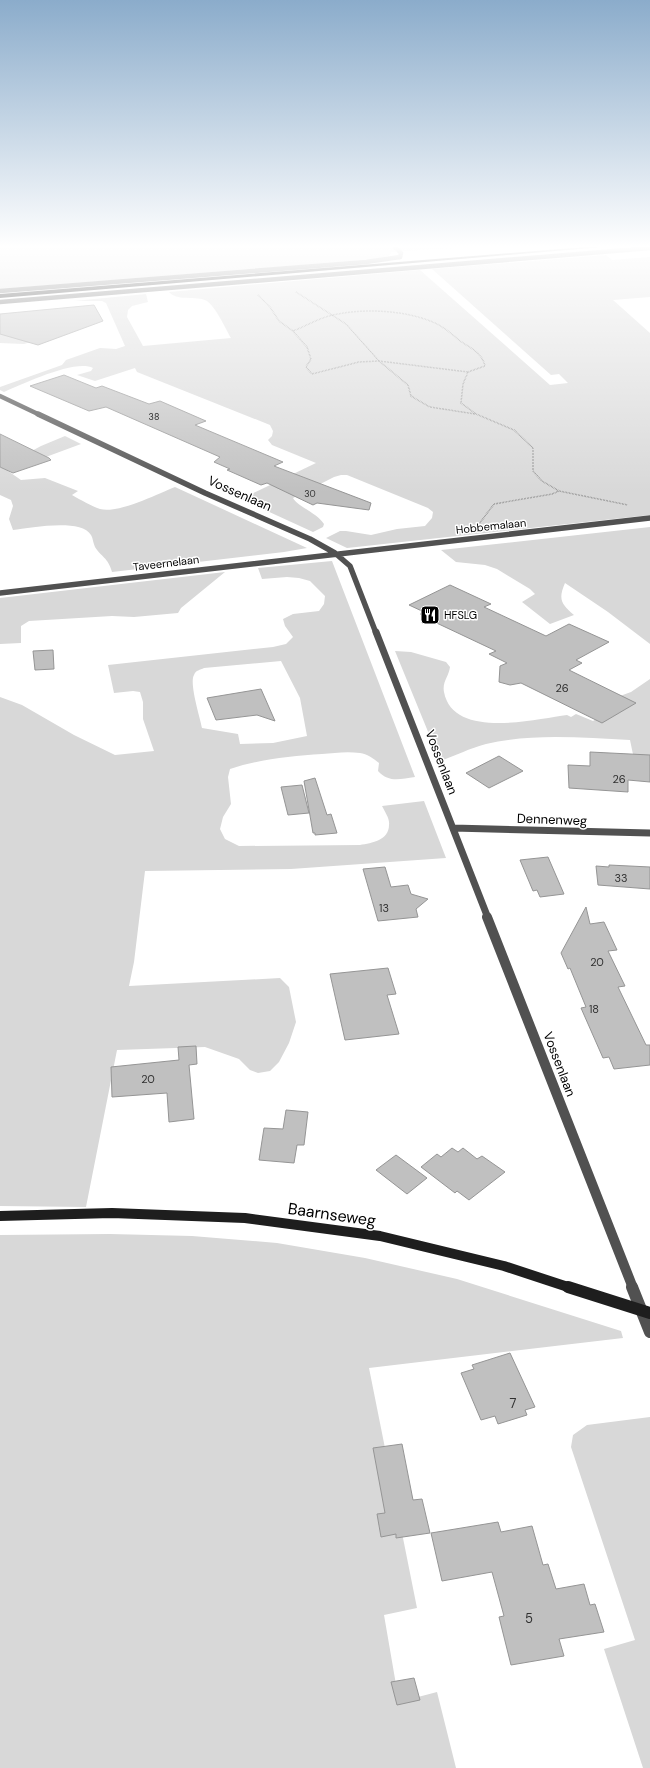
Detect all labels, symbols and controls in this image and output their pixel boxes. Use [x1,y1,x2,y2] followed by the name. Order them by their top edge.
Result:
[149,411,159,423] house number: 38
[205,472,274,515] street label: Vossenlaan
[304,488,316,500] house number: 30
[455,515,527,537] street label: Hobbemalaan
[132,552,200,574] street label: Taveernelaan
[419,604,441,626] restaurant icon: HFSLG
[444,608,477,622] place label: HFSLG
[555,681,569,695] house number: 26
[421,727,462,797] street label: Vossenlaan
[612,772,626,786] house number: 26
[517,810,587,829] street label: Dennenweg
[614,871,628,885] house number: 33
[379,901,389,915] house number: 13
[590,955,604,969] house number: 20
[589,1002,599,1016] house number: 18
[539,1029,580,1099] street label: Vossenlaan
[141,1072,155,1086] house number: 20
[286,1198,377,1231] street label: Baarnseweg
[510,1395,517,1412] house number: 7
[525,1610,533,1627] house number: 5

